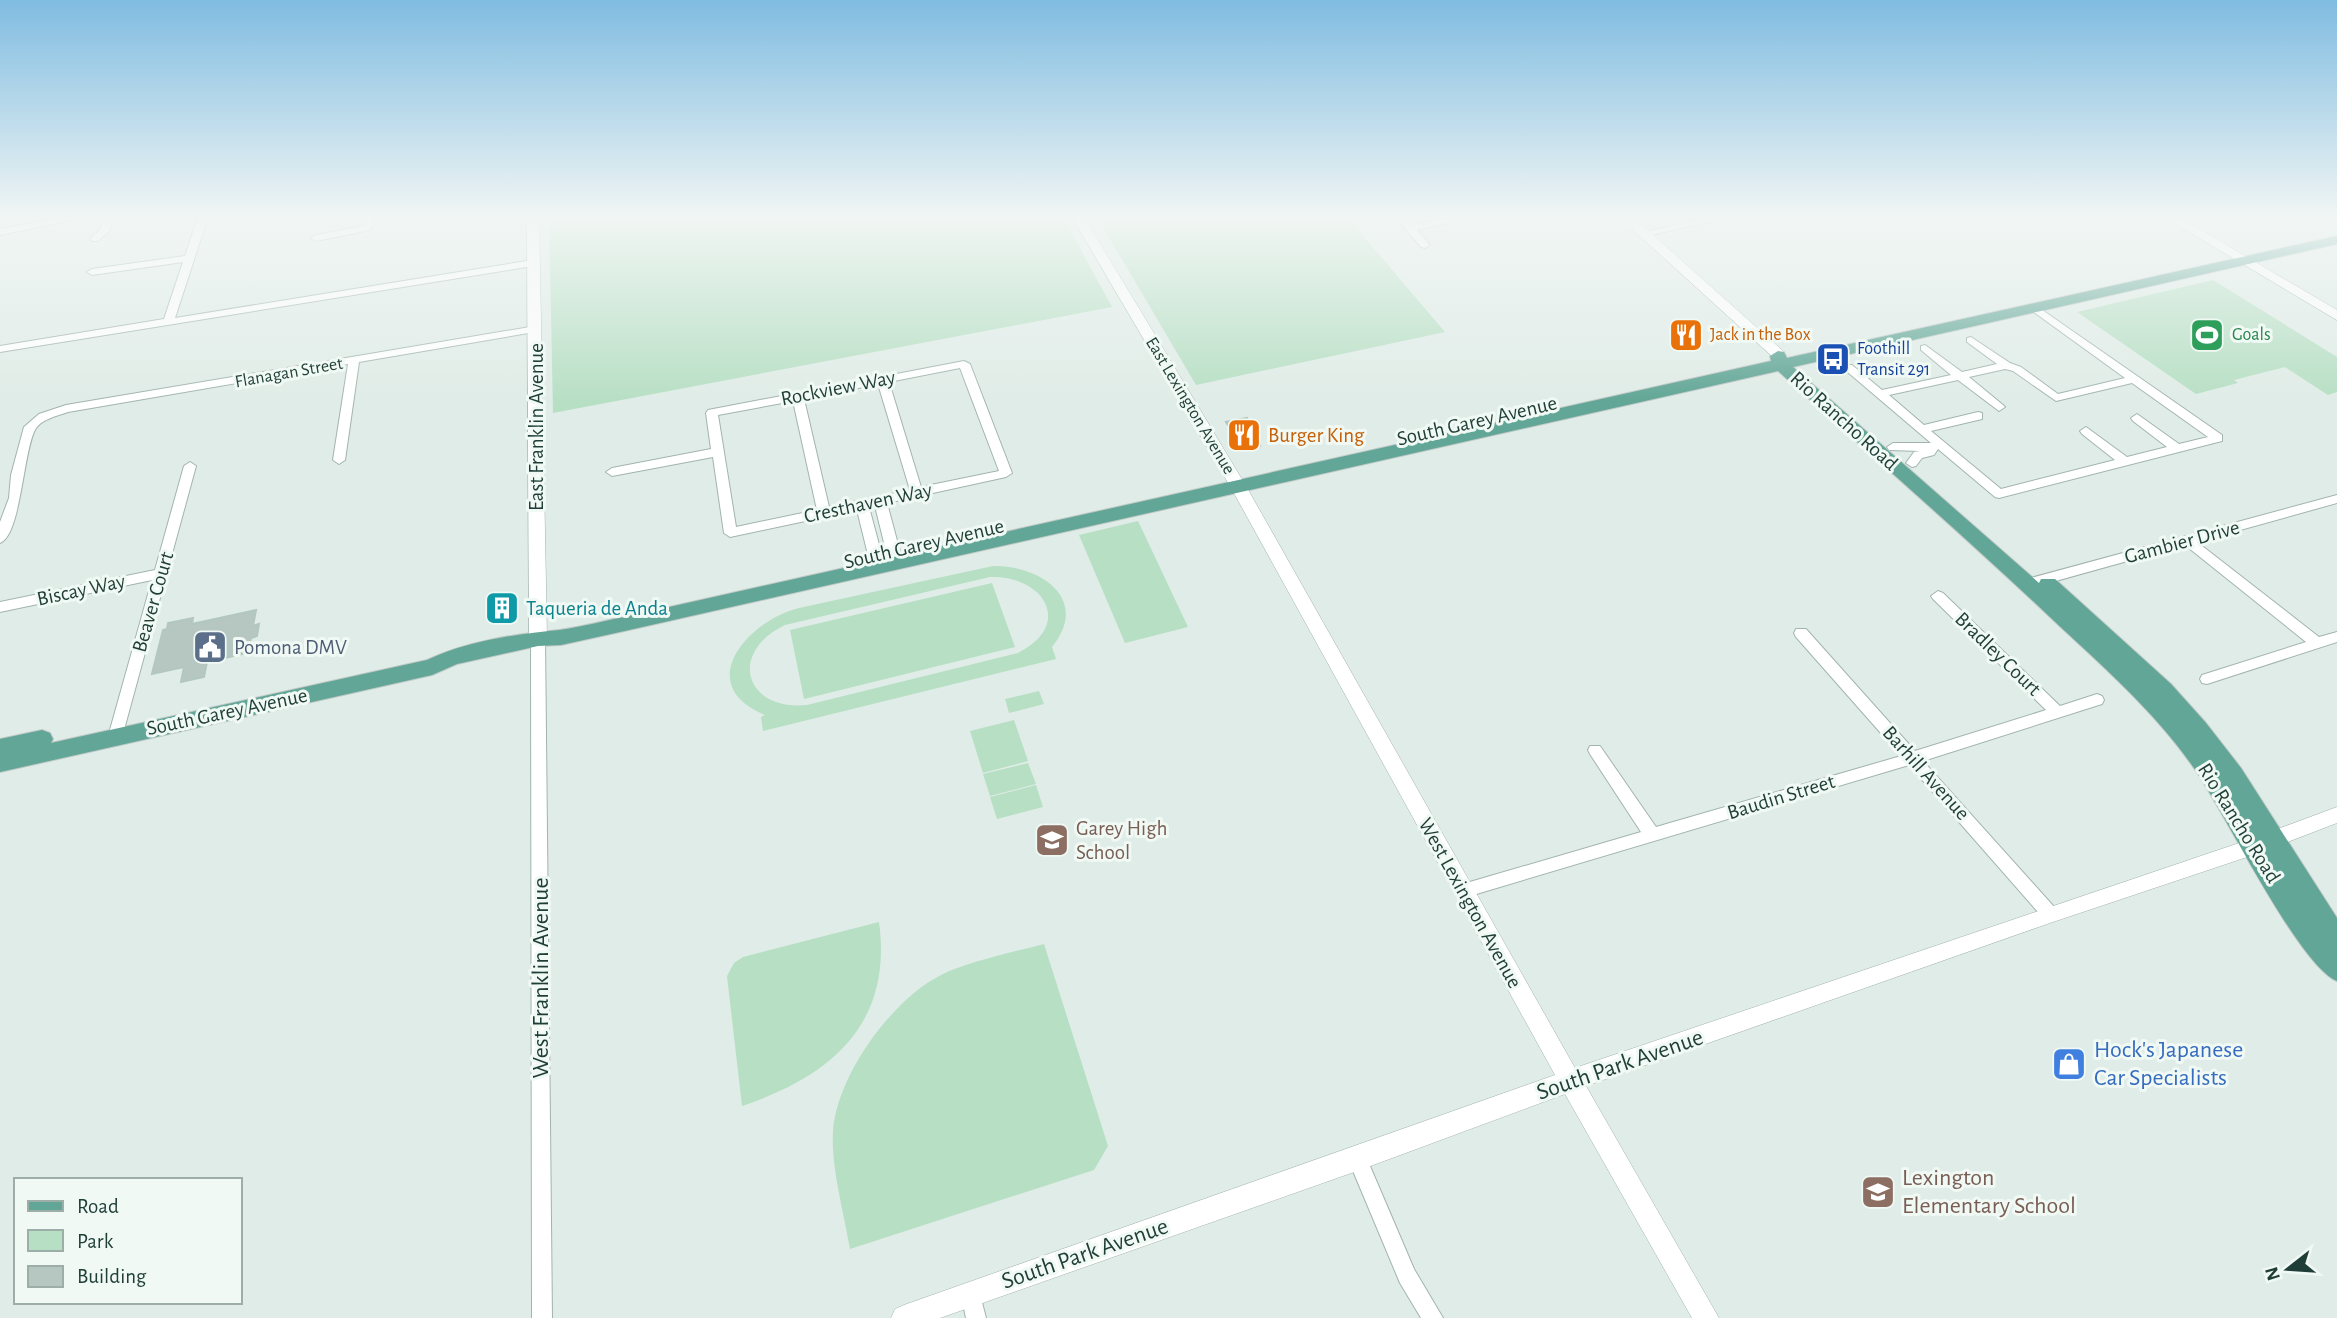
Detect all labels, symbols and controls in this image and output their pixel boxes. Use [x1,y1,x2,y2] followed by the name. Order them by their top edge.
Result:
[1667,316,1705,354] restaurant icon: Jack in the Box
[2188,316,2226,354] sports icon: Goals
[1710,326,1811,344] place label: Jack in the Box
[2232,326,2271,344] place label: Goals
[1142,334,1238,478] street label: East Lexington Avenue
[1814,340,1852,378] bus stop icon: Foothill Transit 291
[1857,340,1930,379] place label: Foothill Transit 291
[526,343,547,511] street label: East Franklin Avenue
[234,355,345,391] street label: Flanagan Street
[779,367,897,409] street label: Rockview Way
[1786,367,1902,475] street label: Rio Rancho Road
[1395,392,1559,450] street label: South Garey Avenue
[1225,416,1263,454] restaurant icon: Burger King
[1268,425,1365,446] place label: Burger King
[802,479,934,527] street label: Cresthaven Way
[842,515,1006,573] street label: South Garey Avenue
[2122,517,2242,567] street label: Gambier Drive
[129,549,177,655] street label: Beaver Court
[35,570,127,610] street label: Biscay Way
[483,589,521,627] building icon: Taqueria de Anda
[526,598,668,619] place label: Taqueria de Anda
[1951,608,2045,700] street label: Bradley Court
[191,628,229,666] public building icon: Pomona DMV
[234,637,347,658] place label: Pomona DMV
[145,685,309,739] street label: South Garey Avenue
[1879,722,1973,824] street label: Barhill Avenue
[2194,759,2284,887] street label: Rio Rancho Road
[1725,771,1838,823] street label: Baudin Street
[1415,814,1525,992] street label: West Lexington Avenue
[1076,818,1167,863] place label: Garey High School
[1033,821,1071,859] school or university icon: Garey High School
[529,877,553,1079] street label: West Franklin Avenue
[1534,1025,1706,1105] street label: South Park Avenue
[2094,1038,2243,1090] place label: Hock's Japanese Car Specialists
[2050,1045,2088,1083] shop icon: Hock's Japanese Car Specialists
[1902,1166,2076,1218] place label: Lexington Elementary School
[1859,1173,1897,1211] school or university icon: Lexington Elementary School
[14,1178,242,1304] legend
[77,1196,119,1217] text: Road
[999,1214,1171,1294] street label: South Park Avenue
[77,1231,114,1252] text: Park
[2253,1234,2323,1304] north arrow
[2262,1264,2284,1283] text: N
[77,1266,147,1287] text: Building

